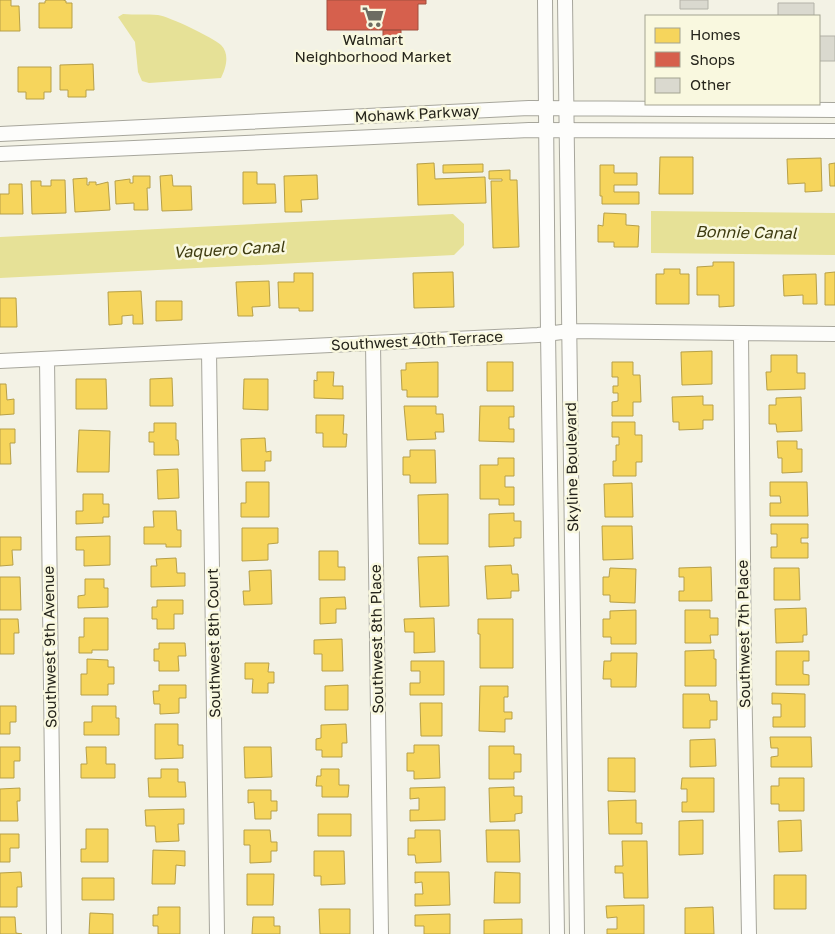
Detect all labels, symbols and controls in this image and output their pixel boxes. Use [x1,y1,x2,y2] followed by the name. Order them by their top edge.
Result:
[360,4,386,30] supermarket icon: Walmart Neighborhood Market
[645,15,820,105] legend
[690,25,740,43] text: Homes
[295,30,451,65] place label: Walmart Neighborhood Market
[690,50,735,68] text: Shops
[690,75,731,93] text: Other
[354,101,480,125] street label: Mohawk Parkway
[695,221,798,243] water label: Bonnie Canal
[173,236,286,262] water label: Vaquero Canal
[331,326,504,353] street label: Southwest 40th Terrace
[561,402,581,532] street label: Skyline Boulevard
[733,560,753,708] street label: Southwest 7th Place
[366,564,386,714] street label: Southwest 8th Place
[39,565,59,728] street label: Southwest 9th Avenue
[203,568,223,718] street label: Southwest 8th Court

